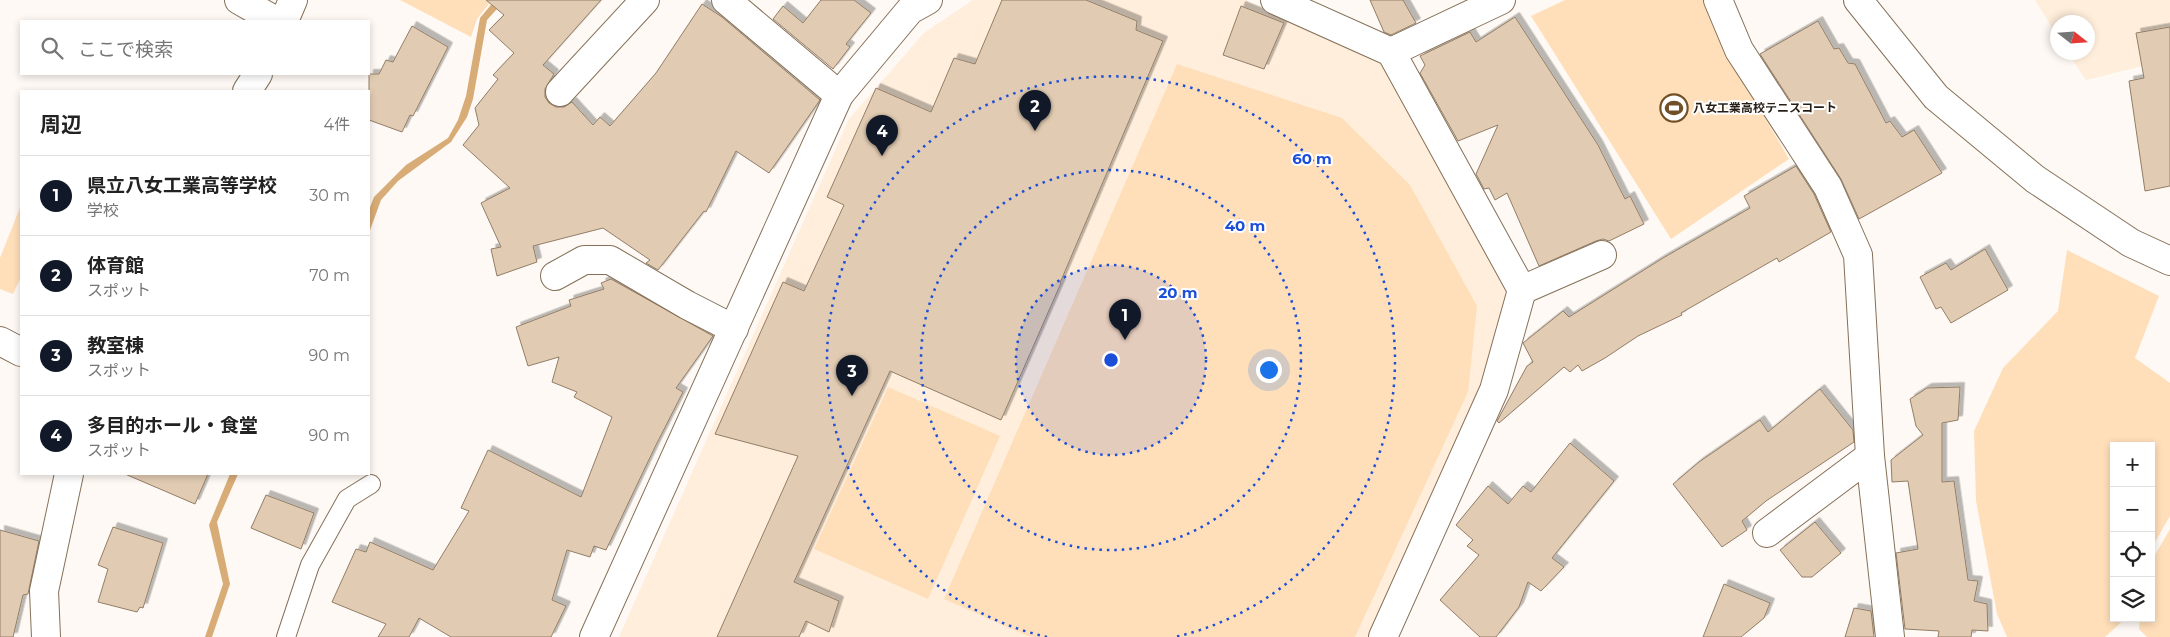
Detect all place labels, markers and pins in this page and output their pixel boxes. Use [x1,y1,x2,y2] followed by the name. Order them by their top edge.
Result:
[1019,90,1051,131] pin: 2
[1659,93,1689,123] sports icon: 八女工業高校テニスコート
[1693,100,1837,115] place label: 八女工業高校テニスコート
[866,115,898,156] pin: 4
[1109,299,1141,340] pin: 1
[1102,351,1120,369] centre of rings
[836,355,868,396] pin: 3

